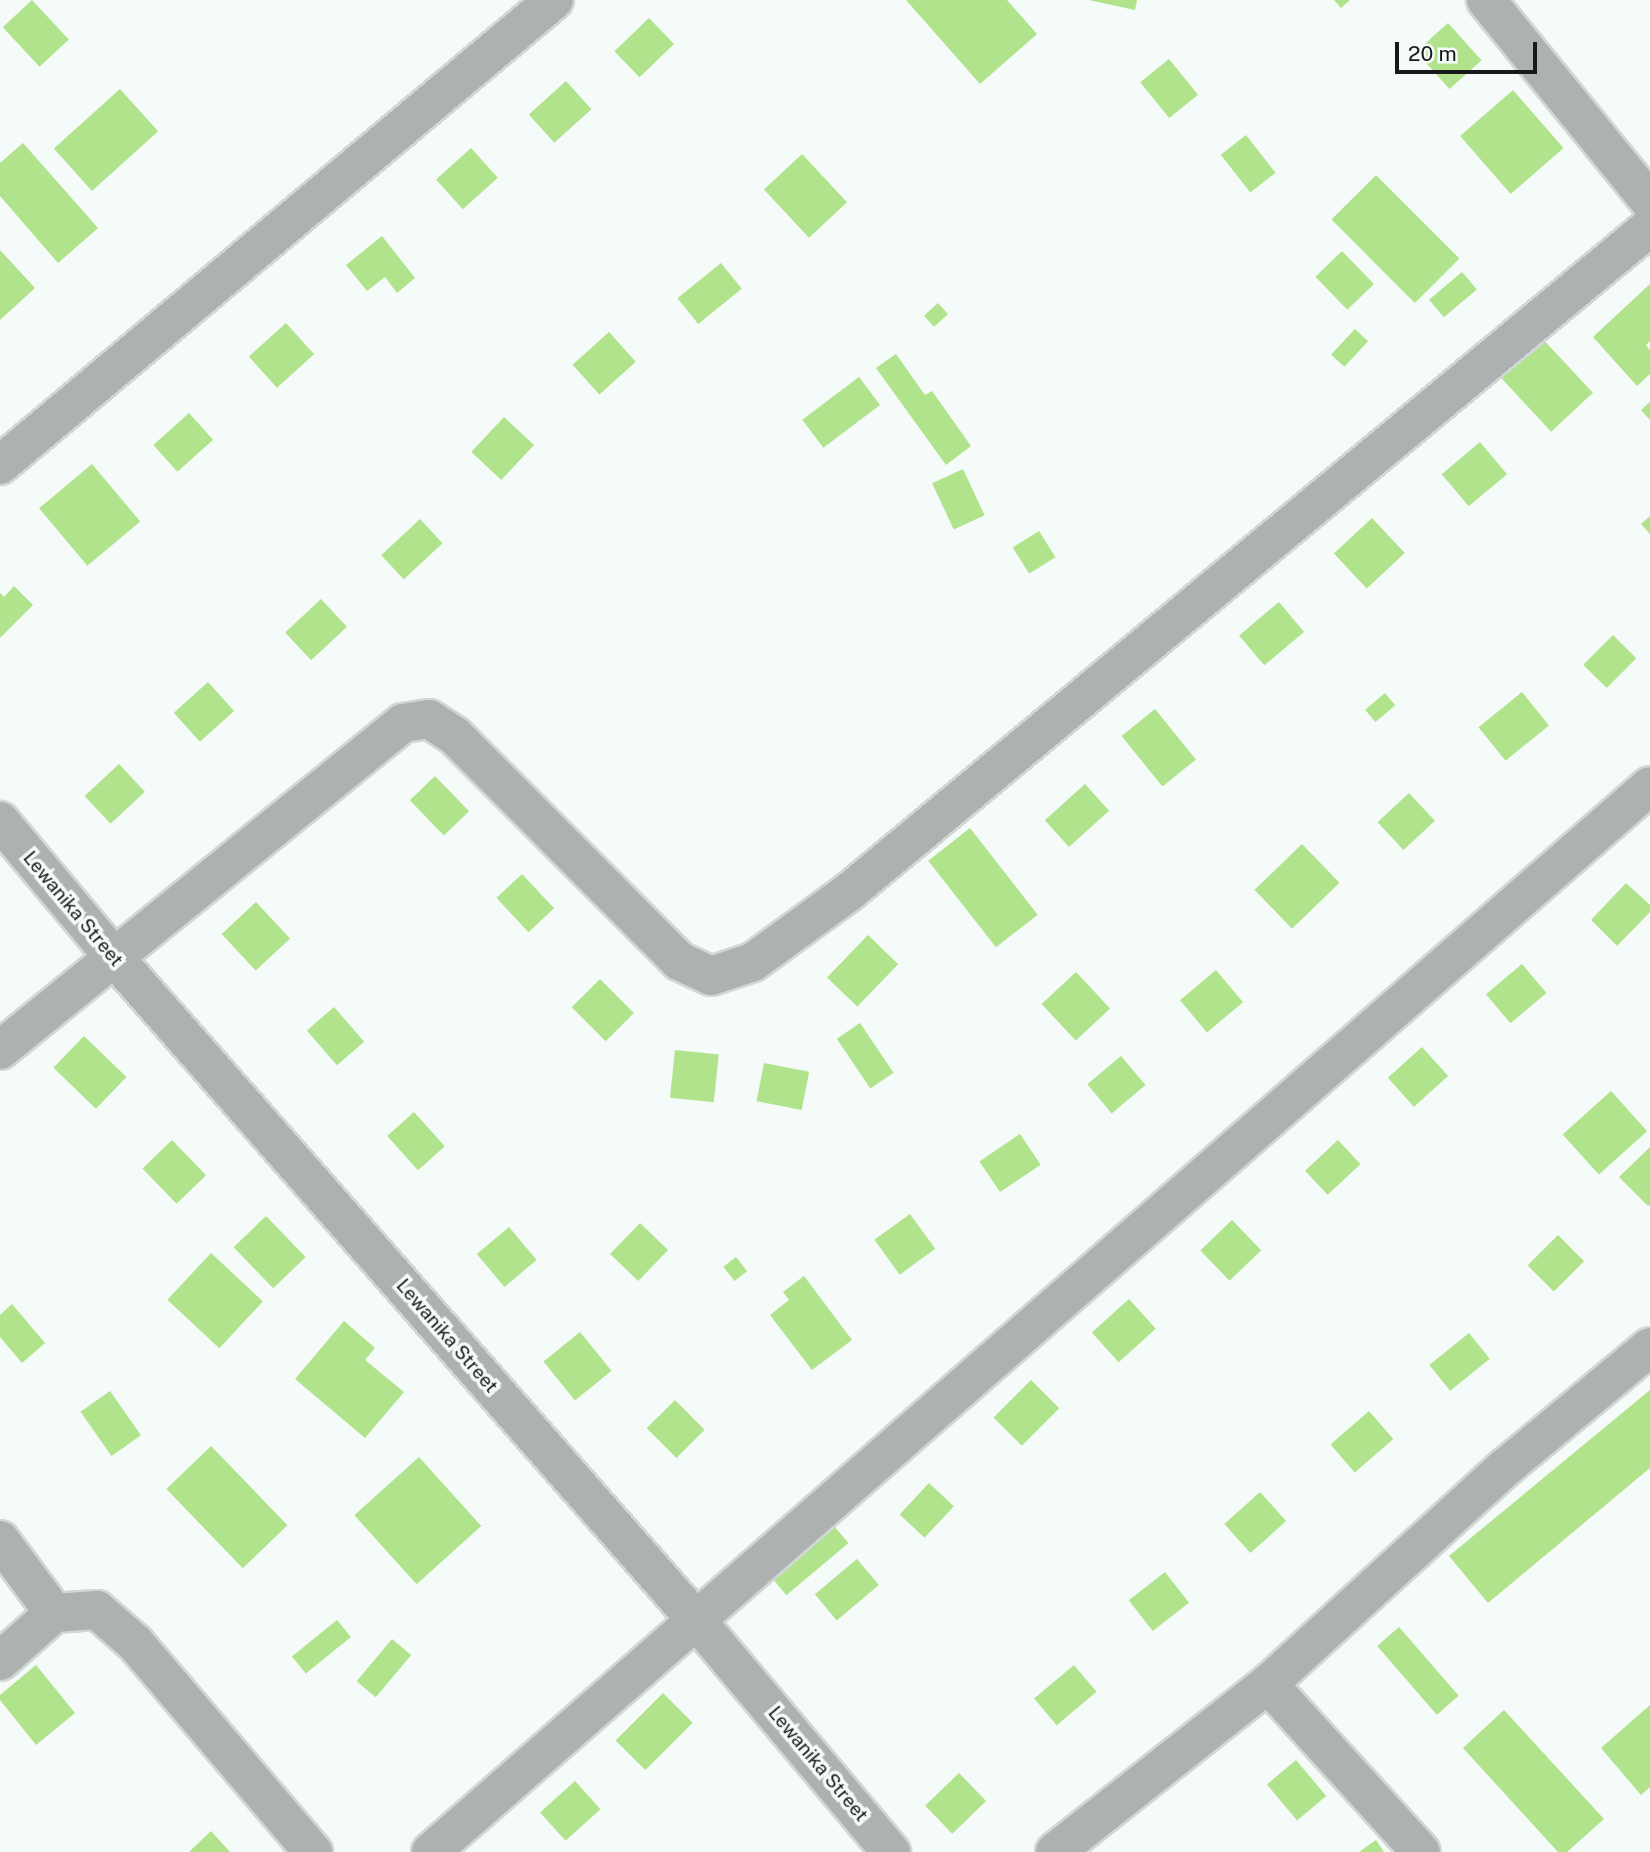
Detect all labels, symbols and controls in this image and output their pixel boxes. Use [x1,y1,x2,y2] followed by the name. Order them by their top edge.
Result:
[1398,28,1540,72] scale bar
[1408,41,1457,66] text: 20 m
[18,847,128,971] street label: Lewanika Street
[391,1274,503,1398] street label: Lewanika Street
[763,1702,873,1826] street label: Lewanika Street

